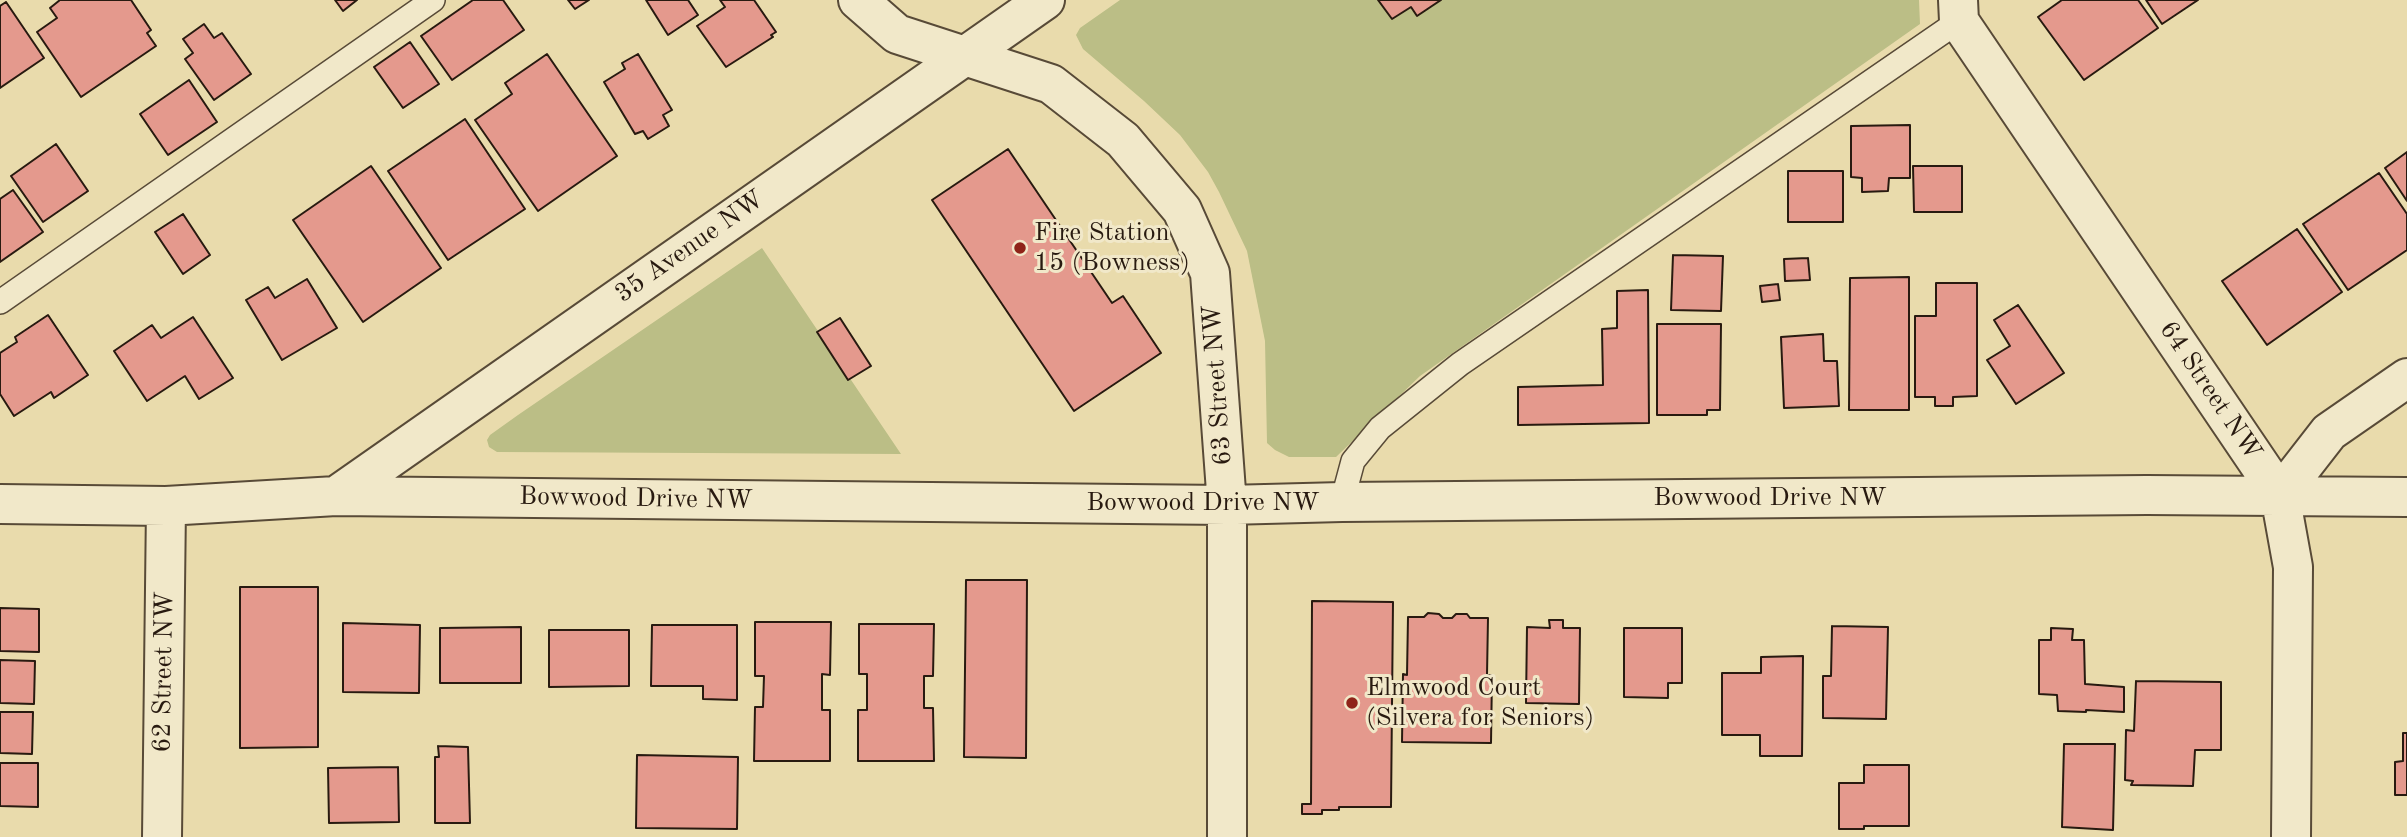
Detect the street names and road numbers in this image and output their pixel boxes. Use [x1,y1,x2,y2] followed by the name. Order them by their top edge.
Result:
[609,184,771,310] street label: 35 Avenue NW
[1197,303,1239,467] street label: 63 Street NW
[2152,315,2268,467] street label: 64 Street NW
[519,481,753,517] street label: Bowwood Drive NW
[1653,482,1887,514] street label: Bowwood Drive NW
[1086,487,1320,519] street label: Bowwood Drive NW
[147,591,181,753] street label: 62 Street NW

